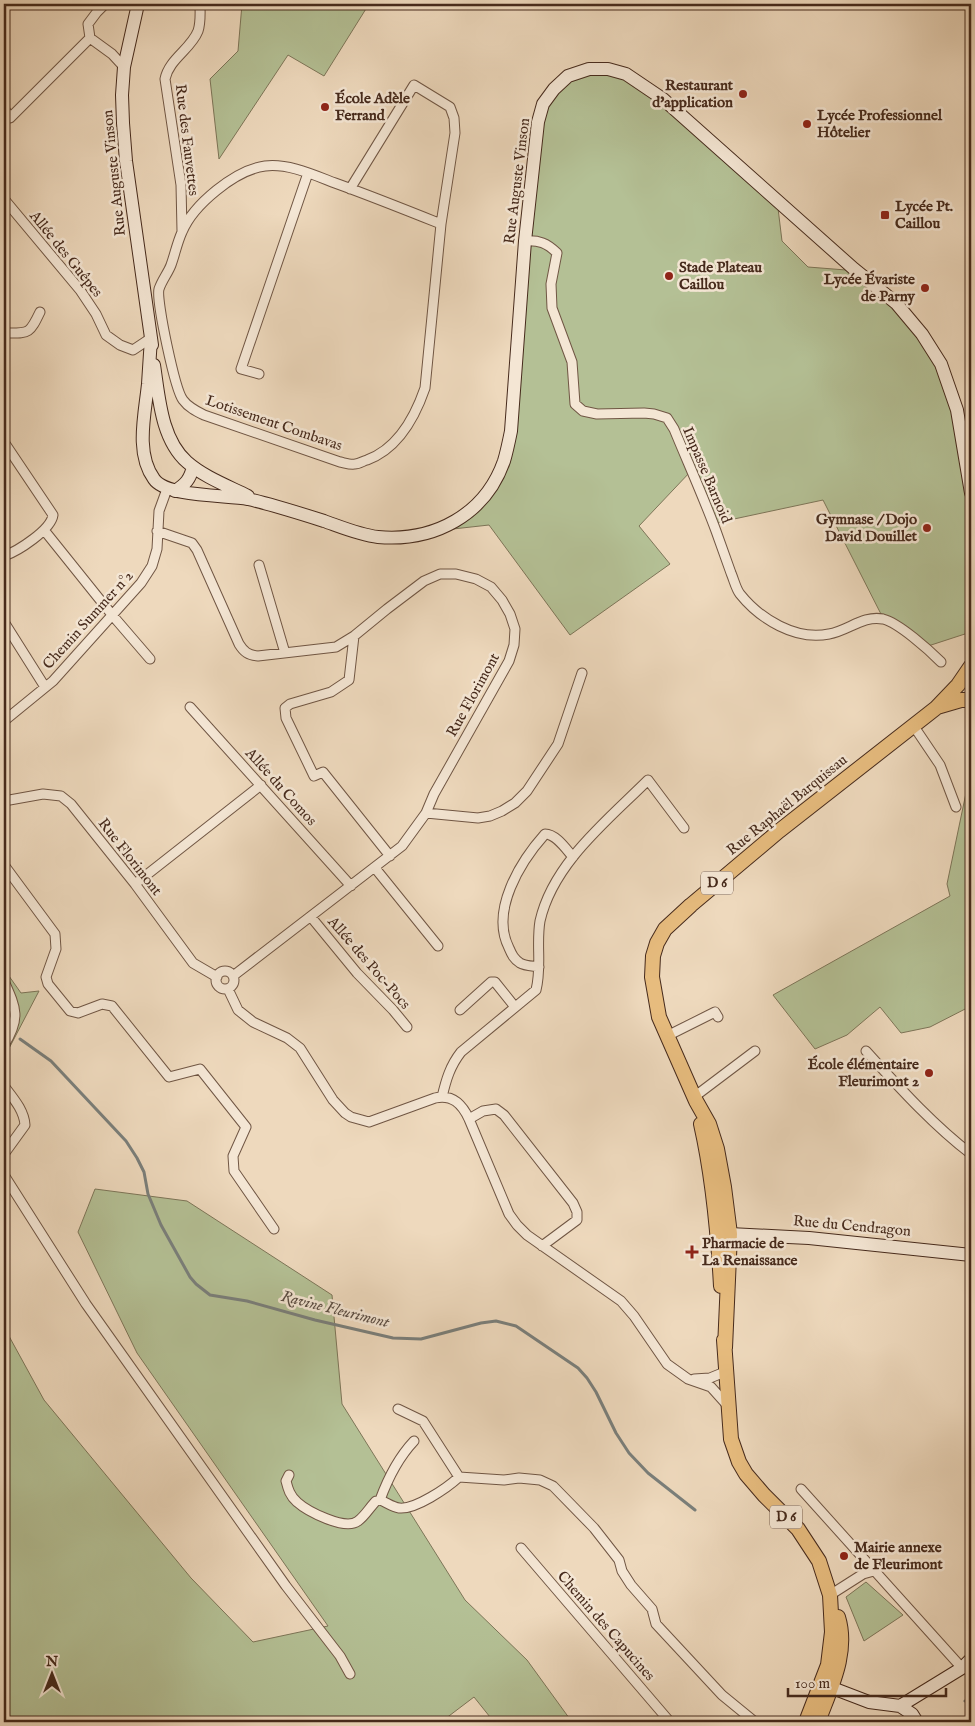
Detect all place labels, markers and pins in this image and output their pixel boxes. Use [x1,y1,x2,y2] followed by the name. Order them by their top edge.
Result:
[652,76,734,112] place label: Restaurant d'application
[737,88,749,100] marker: Restaurant d'application
[335,89,410,125] place label: École Adèle Ferrand
[319,101,331,113] marker: École Adèle Ferrand
[817,106,943,142] place label: Lycée Professionnel Hôtelier
[801,118,813,130] marker: Lycée Professionnel Hôtelier
[895,197,953,233] place label: Lycée Pt. Caillou
[879,209,891,221] marker: Lycée Pt. Caillou
[679,258,762,294] place label: Stade Plateau Caillou
[663,270,675,282] marker: Stade Plateau Caillou
[824,270,916,306] place label: Lycée Évariste de Parny
[919,282,931,294] marker: Lycée Évariste de Parny
[816,510,918,546] place label: Gymnase / Dojo David Douillet
[921,522,933,534] marker: Gymnase / Dojo David Douillet
[808,1055,919,1091] place label: École élémentaire Fleurimont 2
[923,1067,935,1079] marker: École élémentaire Fleurimont 2
[702,1234,798,1270] place label: Pharmacie de La Renaissance
[686,1246,698,1258] marker: Pharmacie de La Renaissance
[854,1538,943,1574] place label: Mairie annexe de Fleurimont
[838,1550,850,1562] marker: Mairie annexe de Fleurimont

